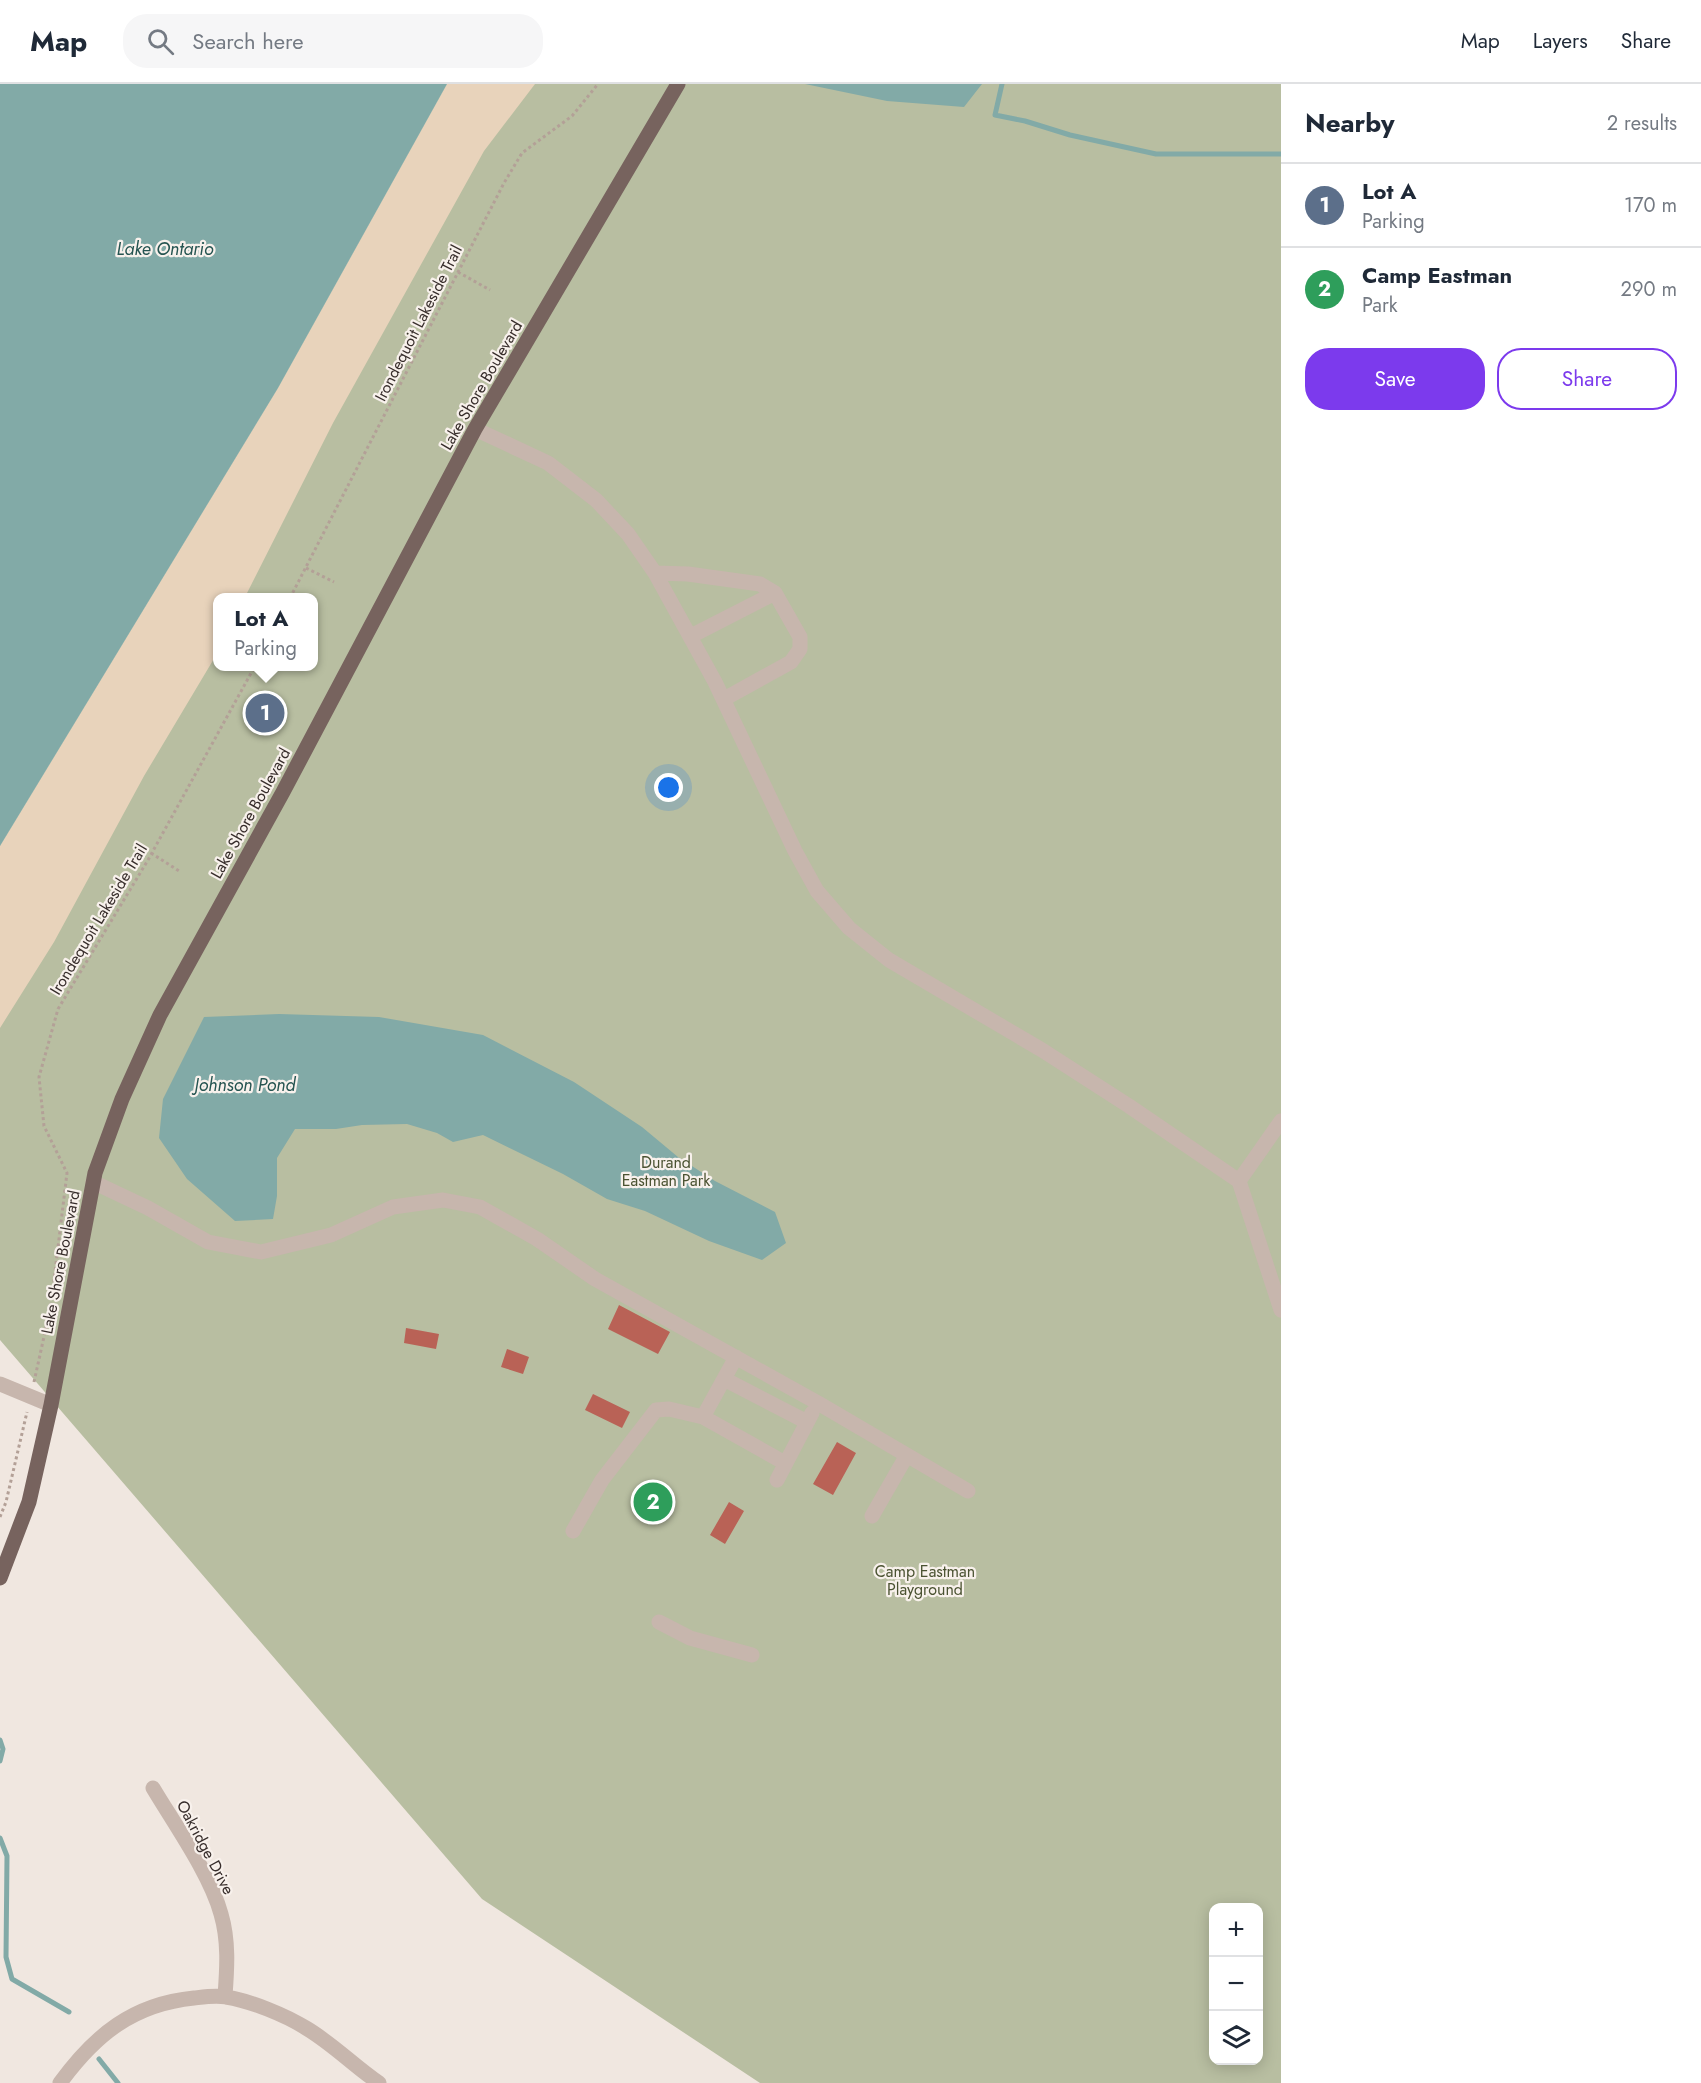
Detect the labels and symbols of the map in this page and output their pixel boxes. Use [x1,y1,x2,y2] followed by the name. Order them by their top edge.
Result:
[117,236,214,262] water label: Lake Ontario
[369,241,468,405] street label: Irondequoit Lakeside Trail
[435,316,528,454] street label: Lake Shore Boulevard
[246,690,284,736] pin: 1
[205,744,296,883] street label: Lake Shore Boulevard
[654,773,683,802] your location
[44,839,153,999] street label: Irondequoit Lakeside Trail
[192,1072,296,1098] water label: Johnson Pond
[622,1151,711,1192] park label: Durand Eastman Park
[35,1188,86,1336] street label: Lake Shore Boulevard
[634,1480,672,1524] pin: 2
[875,1560,975,1601] park label: Camp Eastman Playground
[171,1796,240,1898] street label: Oakridge Drive

